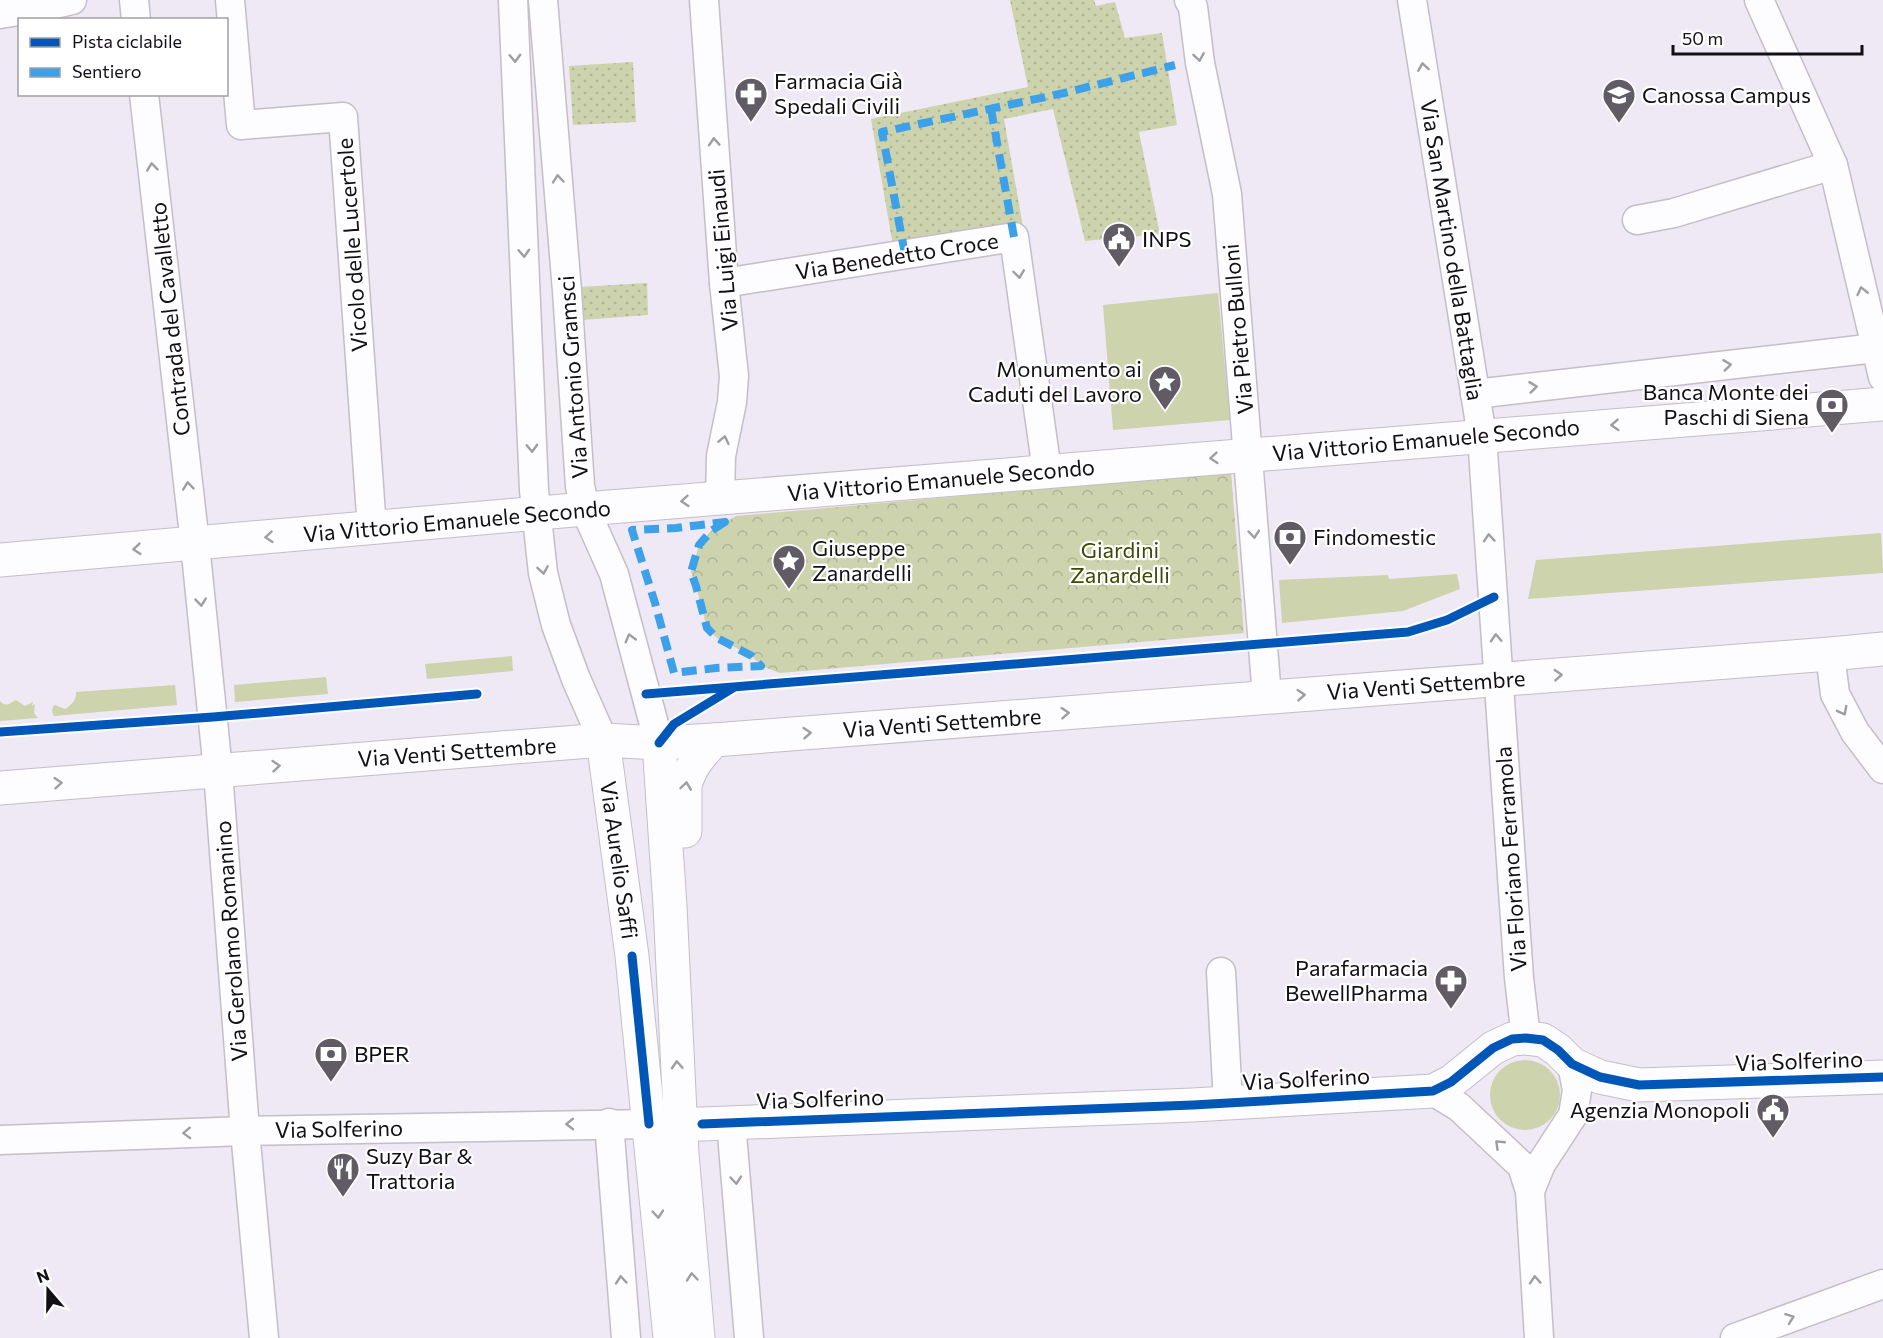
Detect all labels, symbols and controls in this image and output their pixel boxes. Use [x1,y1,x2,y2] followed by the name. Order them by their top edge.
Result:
[18,18,228,96] legend
[1673,18,1862,56] scale bar
[1682,27,1723,49] text: 50 m
[72,30,182,52] text: Pista ciclabile
[1193,52,1205,62] one-way arrow
[509,54,522,63] one-way arrow
[72,60,142,82] text: Sentiero
[1417,62,1429,71] one-way arrow
[774,67,903,119] place label: Farmacia Già Spedali Civili
[733,76,769,123] pharmacy icon: Farmacia Già Spedali Civili
[1601,77,1637,124] school or university icon: Canossa Campus
[1642,81,1811,108] place label: Canossa Campus
[1415,97,1490,402] street label: Via San Martino della Battaglia
[331,137,372,353] street label: Vicolo delle Lucertole
[708,137,721,146] one-way arrow
[147,162,159,171] one-way arrow
[702,168,743,332] street label: Via Luigi Einaudi
[552,174,565,183] one-way arrow
[144,201,195,437] street label: Contrada del Cavalletto
[1101,221,1137,268] public building icon: INPS
[1142,225,1192,252] place label: INPS
[794,226,1000,285] street label: Via Benedetto Croce
[1217,243,1258,416] street label: Via Pietro Bulloni
[517,249,530,258] one-way arrow
[1013,269,1025,278] one-way arrow
[552,274,593,480] street label: Via Antonio Gramsci
[1857,287,1870,297] one-way arrow
[968,355,1142,407] place label: Monumento ai Caduti del Lavoro
[1723,359,1732,372] one-way arrow
[1147,364,1183,411] place icon: Monumento ai Caduti del Lavoro
[1643,378,1809,430] place label: Banca Monte dei Paschi di Siena
[1529,381,1538,394] one-way arrow
[1814,387,1850,434] bank icon: Banca Monte dei Paschi di Siena
[1271,413,1581,466] street label: Via Vittorio Emanuele Secondo
[1611,418,1620,431] one-way arrow
[717,435,730,445] one-way arrow
[526,444,539,453] one-way arrow
[1210,451,1219,464] one-way arrow
[786,453,1096,506] street label: Via Vittorio Emanuele Secondo
[182,481,195,490] one-way arrow
[302,494,612,547] street label: Via Vittorio Emanuele Secondo
[681,494,690,507] one-way arrow
[1272,519,1308,566] bank icon: Findomestic
[1313,523,1436,550] place label: Findomestic
[1247,530,1260,539] one-way arrow
[264,531,273,544] one-way arrow
[812,534,912,586] place label: Giuseppe Zanardelli
[1483,534,1496,543] one-way arrow
[1070,536,1170,588] park label: Giardini Zanardelli
[132,542,141,555] one-way arrow
[771,543,807,590] place icon: Giuseppe Zanardelli
[536,565,549,575] one-way arrow
[194,597,207,606] one-way arrow
[625,633,638,643] one-way arrow
[1490,634,1503,643] one-way arrow
[1326,664,1526,705] street label: Via Venti Settembre
[1554,669,1563,682] one-way arrow
[1296,689,1306,702] one-way arrow
[842,702,1042,743] street label: Via Venti Settembre
[1836,704,1848,715] one-way arrow
[1060,707,1069,720] one-way arrow
[803,727,812,740] one-way arrow
[357,731,557,772] street label: Via Venti Settembre
[1489,745,1532,973] street label: Via Floriano Ferramola
[272,760,281,773] one-way arrow
[54,777,63,790] one-way arrow
[595,779,644,941] street label: Via Aurelio Saffi
[680,781,692,791] one-way arrow
[209,820,252,1062] street label: Via Gerolamo Romanino
[1285,954,1428,1006] place label: Parafarmacia BewellPharma
[1433,963,1469,1010] pharmacy icon: Parafarmacia BewellPharma
[313,1036,349,1083] bank icon: BPER
[354,1040,410,1067] place label: BPER
[1735,1045,1863,1076] street label: Via Solferino
[671,1061,684,1070] one-way arrow
[1241,1062,1371,1095] street label: Via Solferino
[756,1083,884,1114] street label: Via Solferino
[1755,1092,1791,1139] public building icon: Agenzia Monopoli
[1570,1096,1750,1123] place label: Agenzia Monopoli
[275,1114,403,1143] street label: Via Solferino
[565,1118,574,1130] one-way arrow
[182,1126,191,1139] one-way arrow
[1496,1140,1507,1151] one-way arrow
[366,1142,473,1194] place label: Suzy Bar & Trattoria
[325,1151,361,1198] restaurant icon: Suzy Bar & Trattoria
[729,1176,742,1185] one-way arrow
[651,1209,664,1219] one-way arrow
[18,1260,78,1320] north arrow
[34,1264,52,1286] text: N
[686,1272,699,1281] one-way arrow
[615,1275,628,1284] one-way arrow
[1529,1275,1542,1284] one-way arrow
[1784,1312,1795,1325] one-way arrow

